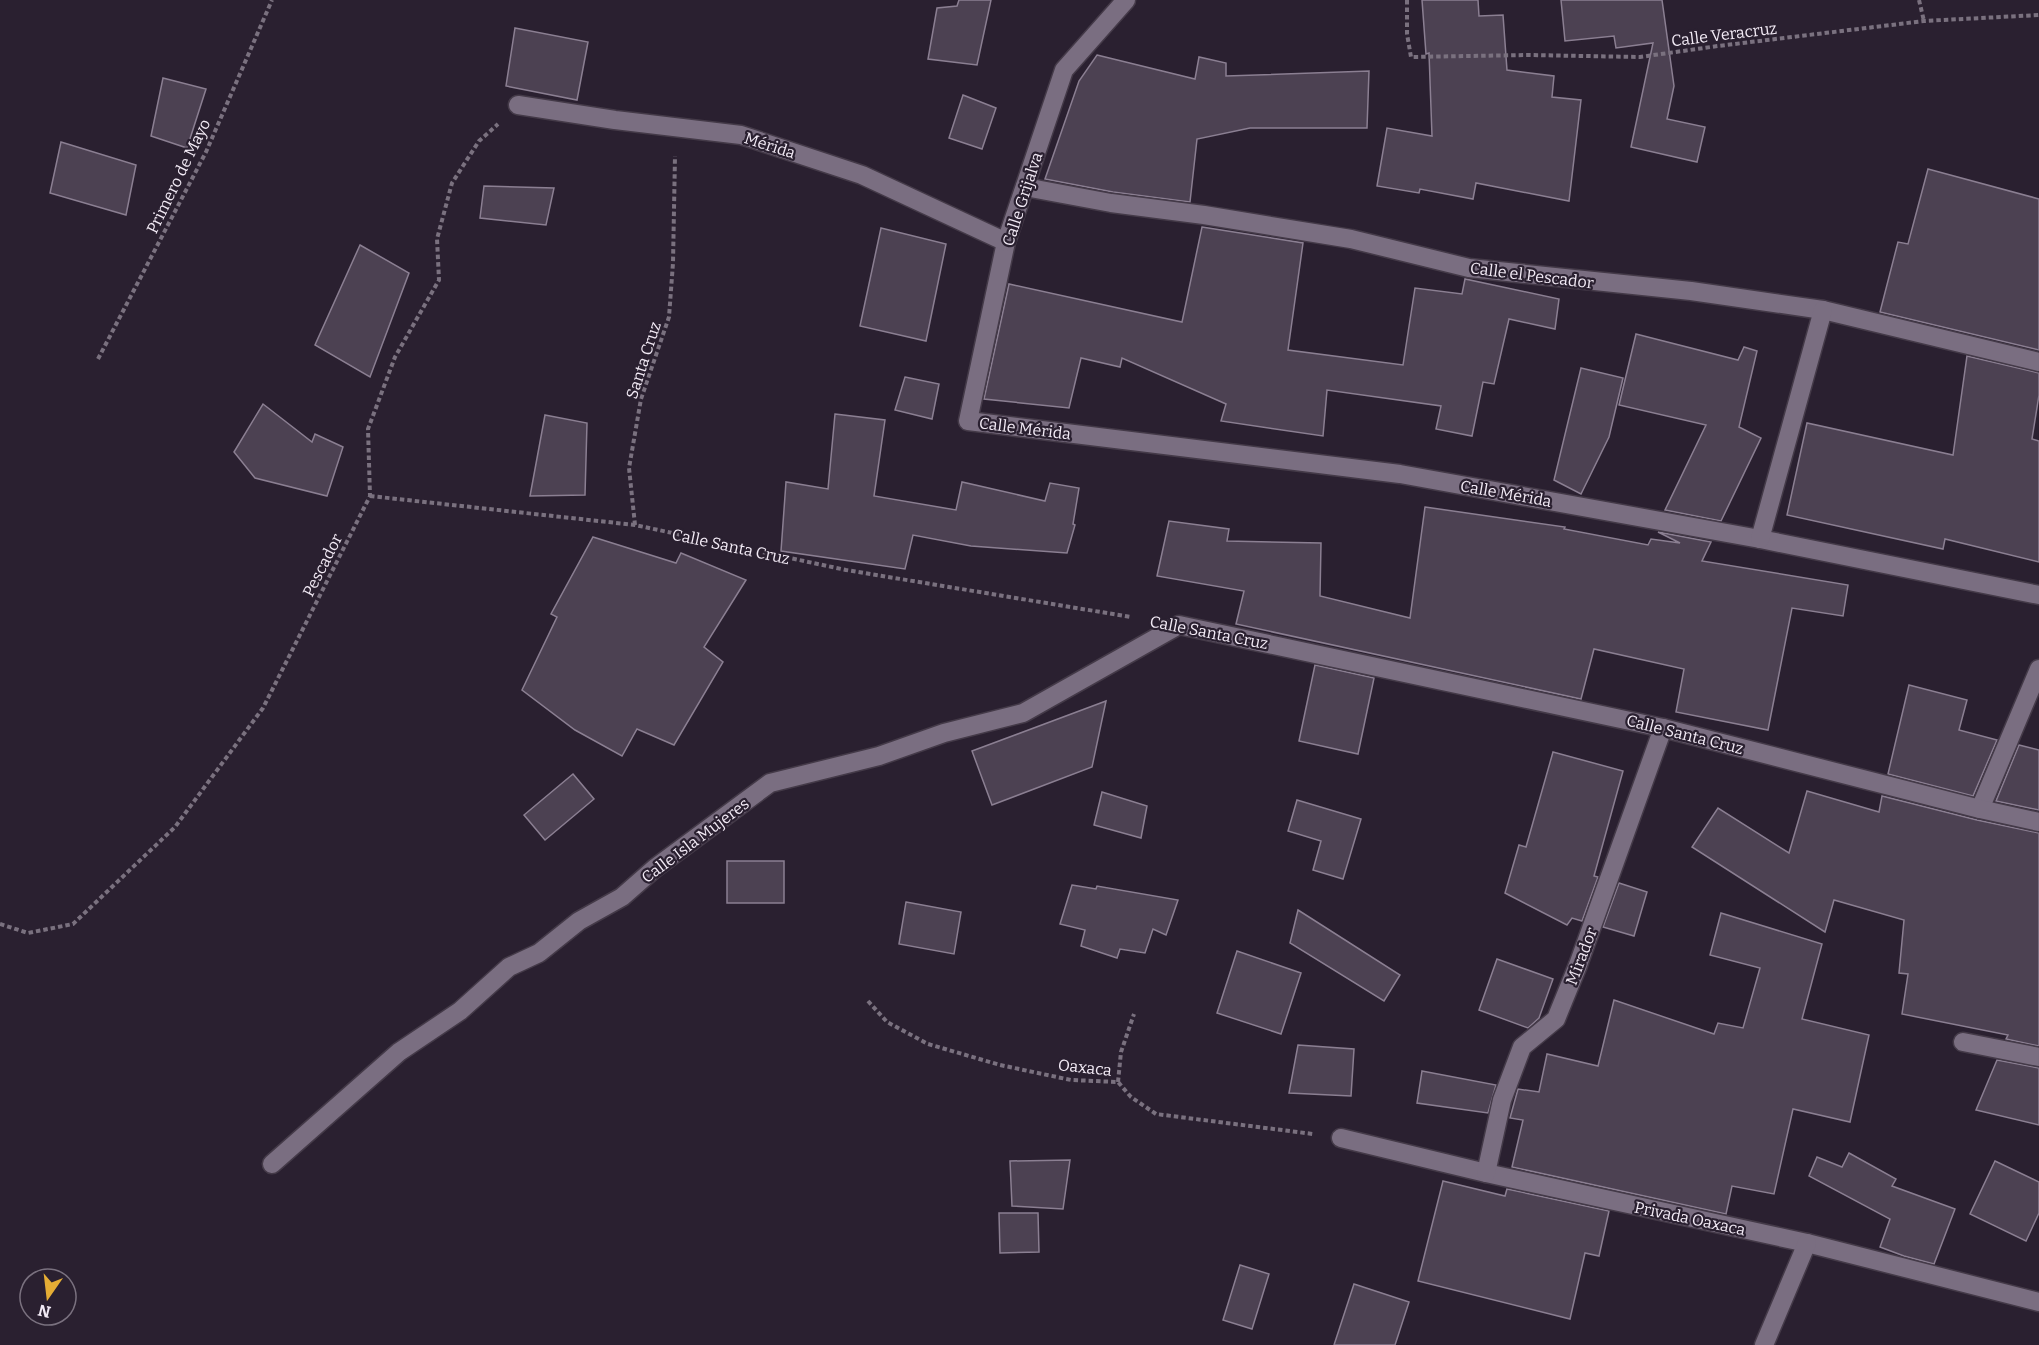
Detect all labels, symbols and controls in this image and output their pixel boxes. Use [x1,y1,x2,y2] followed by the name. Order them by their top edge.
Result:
[1670,19,1778,50] street label: Calle Veracruz
[142,116,214,237] street label: Primero de Mayo
[742,128,798,163] street label: Mérida
[998,150,1047,249] street label: Calle Grijalva
[1469,258,1595,293] street label: Calle el Pescador
[622,319,665,401] street label: Santa Cruz
[978,413,1072,444] street label: Calle Mérida
[1459,476,1553,511] street label: Calle Mérida
[670,525,792,568] street label: Calle Santa Cruz
[299,531,346,600] street label: Pescador
[1148,612,1270,653] street label: Calle Santa Cruz
[1624,711,1746,758] street label: Calle Santa Cruz
[638,794,753,887] street label: Calle Isla Mujeres
[1562,925,1601,988] street label: Mirador
[1057,1055,1113,1080] street label: Oaxaca
[1633,1197,1747,1240] street label: Privada Oaxaca
[18,1267,78,1327] north arrow
[36,1300,53,1322] text: N

